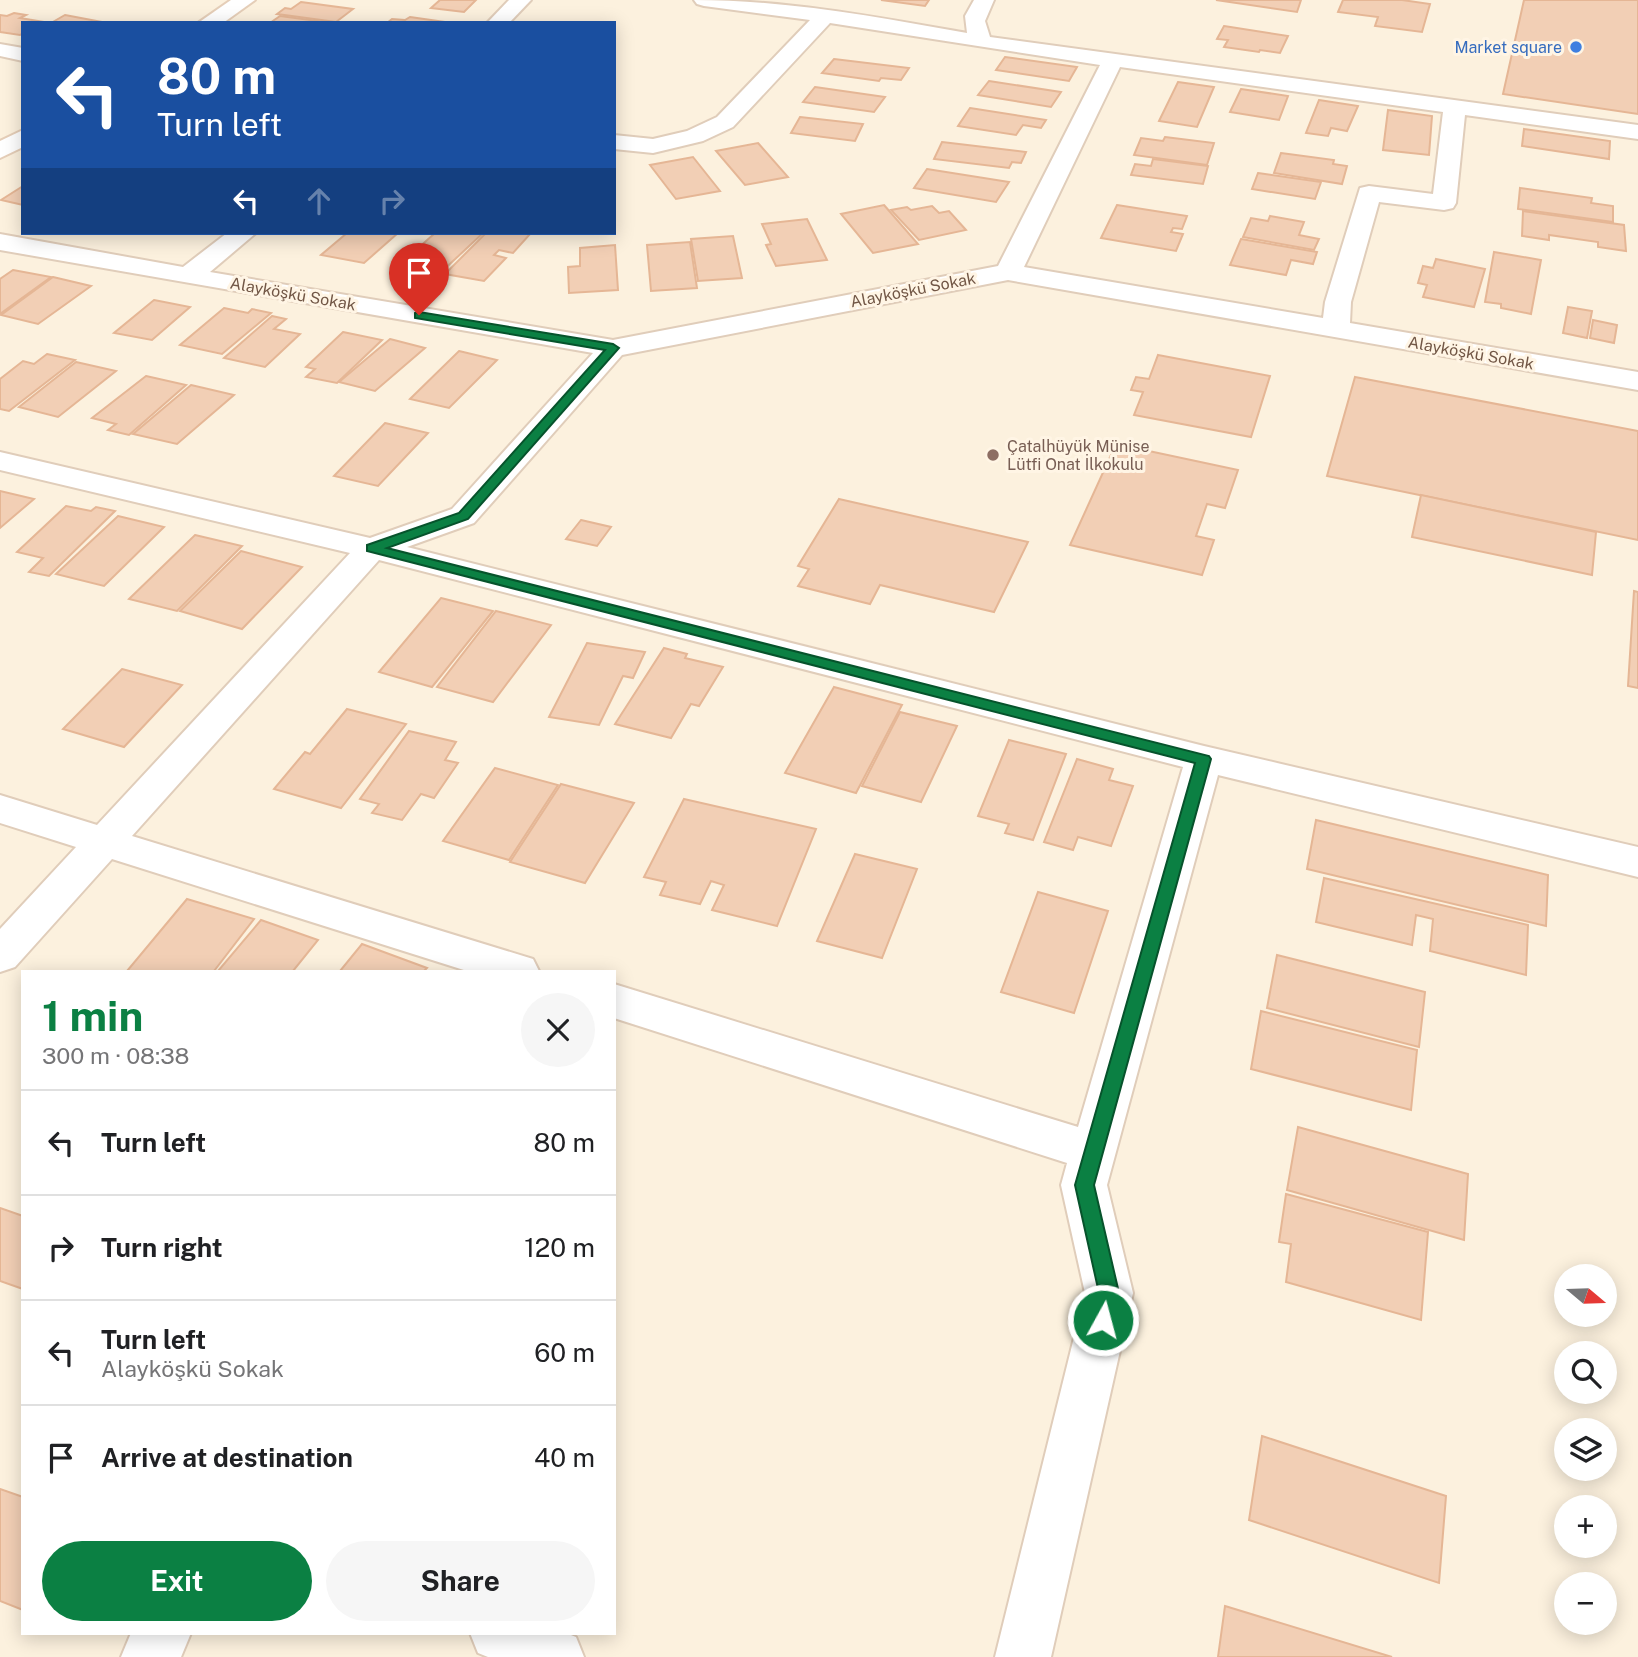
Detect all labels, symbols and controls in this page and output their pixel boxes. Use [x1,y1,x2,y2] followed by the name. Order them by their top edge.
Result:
[1454,38,1562,57] place label: Market square
[1568,39,1584,55] marker: Market square
[157,47,276,105] text: 80 m
[42,49,133,140] icon: left
[157,106,282,143] text: Turn left
[227,182,265,220] icon: left
[300,182,338,220] icon: ahead
[373,182,411,220] icon: right
[389,243,449,315] pin
[400,254,438,292] icon: arrive
[849,269,977,311] street label: Alayköşkü Sokak
[229,274,357,314] street label: Alayköşkü Sokak
[1407,333,1535,373] street label: Alayköşkü Sokak
[1007,437,1149,474] place label: Çatalhüyük Münise Lütfi Onat İlkokulu
[985,447,1001,463] marker: Çatalhüyük Münise Lütfi Onat İlkokulu
[42,991,143,1040] text: 1 min
[521,993,595,1067] button: close
[42,1042,189,1069] text: 300 m · 08:38
[42,1124,80,1162] icon: left
[101,1127,206,1158] text: Turn left
[534,1127,595,1158] text: 80 m
[42,1229,80,1267] icon: right
[101,1232,223,1263] text: Turn right
[524,1232,595,1263] text: 120 m
[1554,1264,1617,1326] north arrow
[1554,1264,1617,1635] map controls
[1066,1283,1140,1357] position arrow
[101,1324,206,1355] text: Turn left
[42,1334,80,1372] icon: left
[534,1337,595,1368] text: 60 m
[1554,1341,1617,1404] button: search
[101,1355,284,1382] text: Alayköşkü Sokak
[1554,1418,1617,1481] button: layers
[42,1439,80,1477] icon: arrive
[101,1442,353,1473] text: Arrive at destination
[534,1442,595,1473] text: 40 m
[1554,1495,1617,1558] button: +
[42,1541,312,1621] button: Exit
[326,1541,595,1621] button: Share
[1554,1572,1617,1635] button: −

